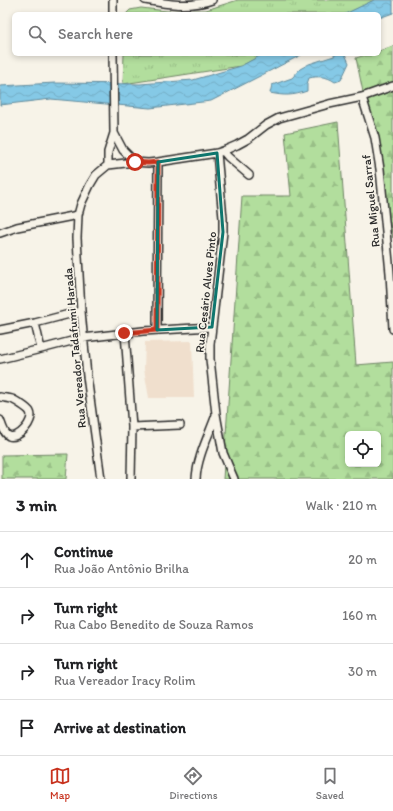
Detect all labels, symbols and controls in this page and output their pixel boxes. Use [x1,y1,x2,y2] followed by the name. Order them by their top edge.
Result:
[12,12,381,56] search box
[26,23,48,45] icon: search
[58,25,133,43] text: Search here
[126,153,144,171] route start
[359,154,383,248] street label: Rua Miguel Sarraf
[193,231,219,353] street label: Rua Cesário Alves Pinto
[61,266,89,429] street label: Rua Vereador Tadafumi Harada
[115,324,133,342] route end
[345,431,381,467] map controls
[345,431,381,467] button: locate
[16,495,57,515] text: 3 min
[306,498,377,513] text: Walk · 210 m
[54,543,113,561] text: Continue
[16,549,38,571] icon: ahead
[348,552,377,567] text: 20 m
[54,561,189,576] text: Rua João Antônio Brilha
[54,599,118,617] text: Turn right
[16,605,38,627] icon: right
[342,608,377,623] text: 160 m
[54,617,254,632] text: Rua Cabo Benedito de Souza Ramos
[54,655,118,673] text: Turn right
[16,661,38,683] icon: right
[348,664,377,679] text: 30 m
[54,673,195,688] text: Rua Vereador Iracy Rolim
[16,717,38,739] icon: arrive
[54,719,186,737] text: Arrive at destination
[49,765,71,802] tab: Map
[169,765,218,802] tab: Directions
[316,765,344,802] tab: Saved

